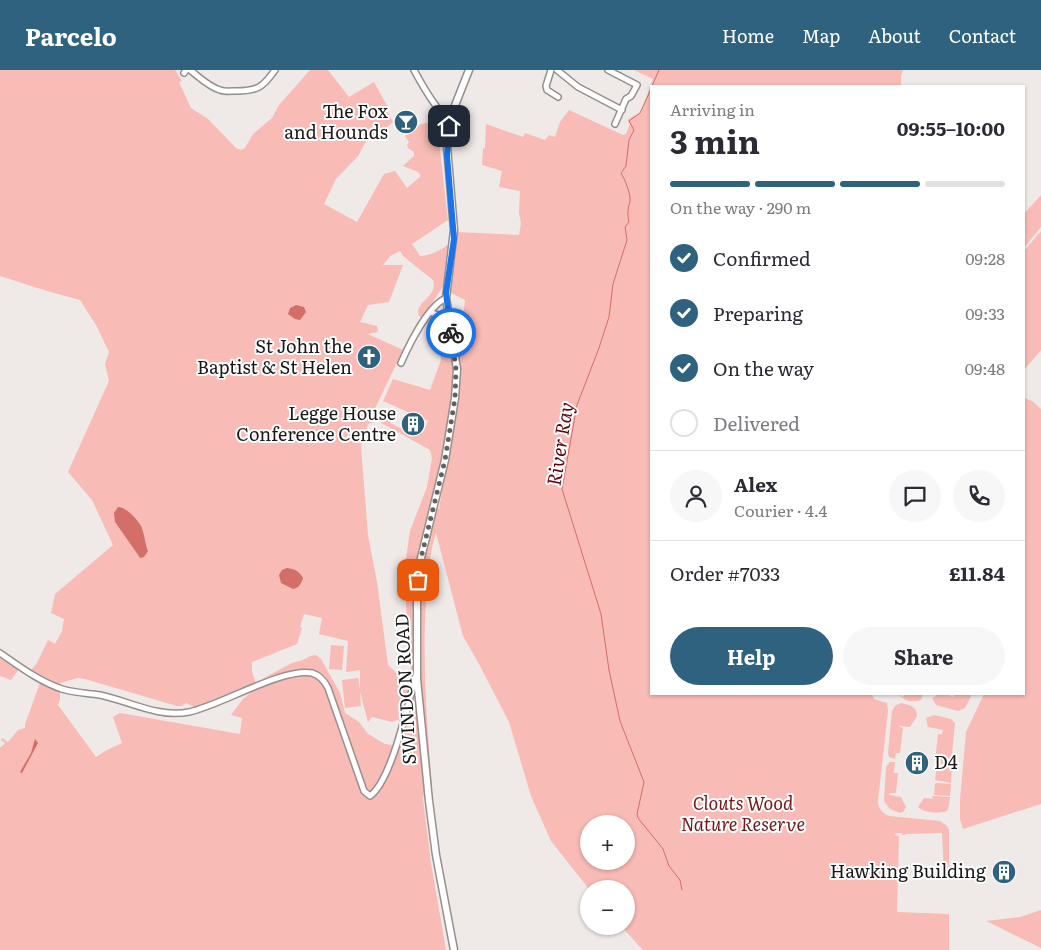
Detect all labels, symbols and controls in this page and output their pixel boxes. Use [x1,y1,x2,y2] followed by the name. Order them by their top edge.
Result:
[25,18,117,53] text: Parcelo
[722,22,774,49] text: Home
[802,22,840,49] text: Map
[868,22,921,49] text: About
[949,22,1016,49] text: Contact
[284,97,389,145] place label: The Fox and Hounds
[670,97,755,121] text: Arriving in
[428,105,470,147] pin
[393,109,419,135] bar icon: The Fox and Hounds
[435,112,463,140] icon: home
[897,114,1005,142] text: 09:55–10:00
[670,116,760,164] text: 3 min
[670,195,811,219] text: On the way · 290 m
[670,244,698,272] icon: check
[713,244,811,272] text: Confirmed
[965,246,1005,270] text: 09:28
[670,299,698,327] icon: check
[713,299,803,327] text: Preparing
[965,301,1005,325] text: 09:33
[426,308,476,358] courier
[437,319,465,347] icon: bike
[197,332,352,380] place label: St John the Baptist & St Helen
[356,344,382,370] church icon: St John the Baptist & St Helen
[670,354,698,382] icon: check
[713,354,814,382] text: On the way
[965,356,1005,380] text: 09:48
[236,399,396,447] place label: Legge House Conference Centre
[539,400,579,488] water label: River Ray
[713,409,800,437] text: Delivered
[400,411,426,437] building icon: Legge House Conference Centre
[670,470,722,522] button: person
[734,470,777,498] text: Alex
[889,470,941,522] button: chat
[953,470,1005,522] button: phone
[734,498,827,522] text: Courier · 4.4
[397,559,439,601] pin
[670,559,780,587] text: Order #7033
[949,559,1005,587] text: £11.84
[404,566,432,594] icon: bag
[387,613,422,765] street label: SWINDON ROAD
[670,627,833,685] button: Help
[843,627,1005,685] button: Share
[934,748,958,775] place label: D4
[904,750,930,776] building icon: D4
[681,789,805,837] park label: Clouts Wood Nature Reserve
[580,815,635,935] map controls
[580,815,635,870] button: +
[830,857,987,884] place label: Hawking Building
[991,859,1017,885] building icon: Hawking Building
[580,880,635,935] button: −

